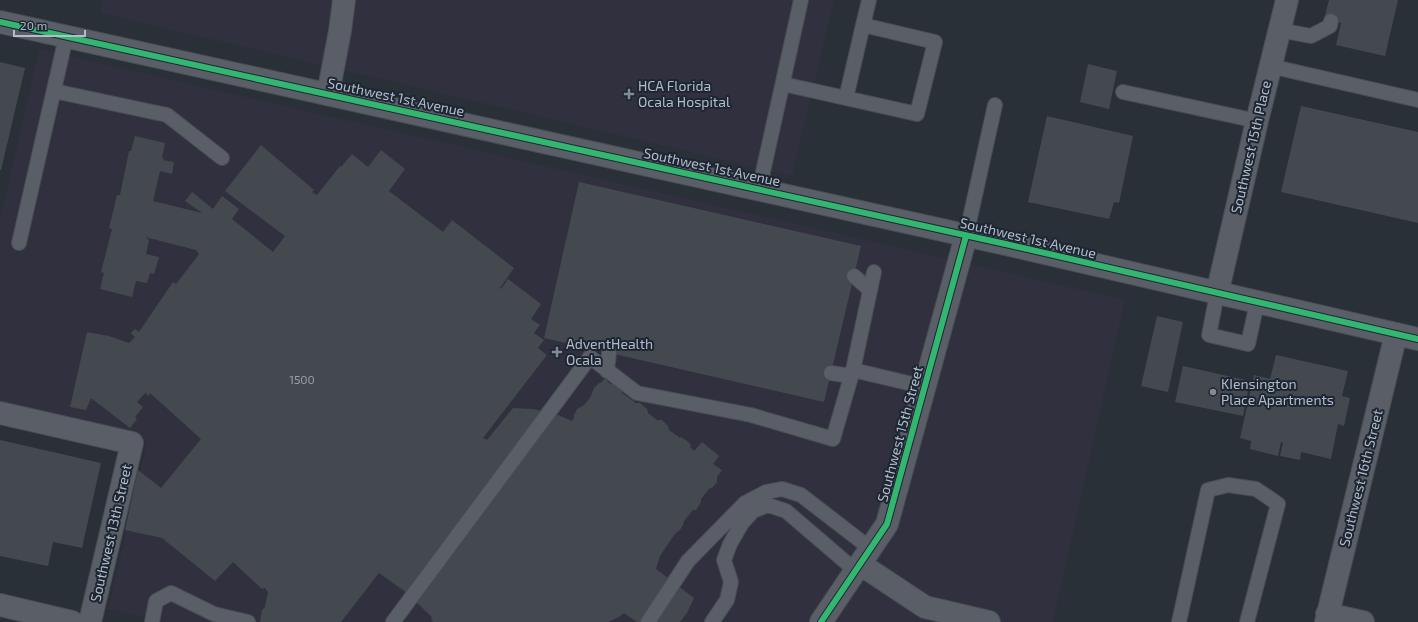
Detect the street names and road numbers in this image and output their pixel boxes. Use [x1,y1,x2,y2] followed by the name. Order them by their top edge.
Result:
[326,74,466,119] street label: Southwest 1st Avenue
[1227,79,1274,215] street label: Southwest 15th Place
[642,144,782,189] street label: Southwest 1st Avenue
[958,214,1098,261] street label: Southwest 1st Avenue
[873,364,926,504] street label: Southwest 15th Street
[1335,407,1386,548] street label: Southwest 16th Street
[86,462,135,603] street label: Southwest 13th Street

